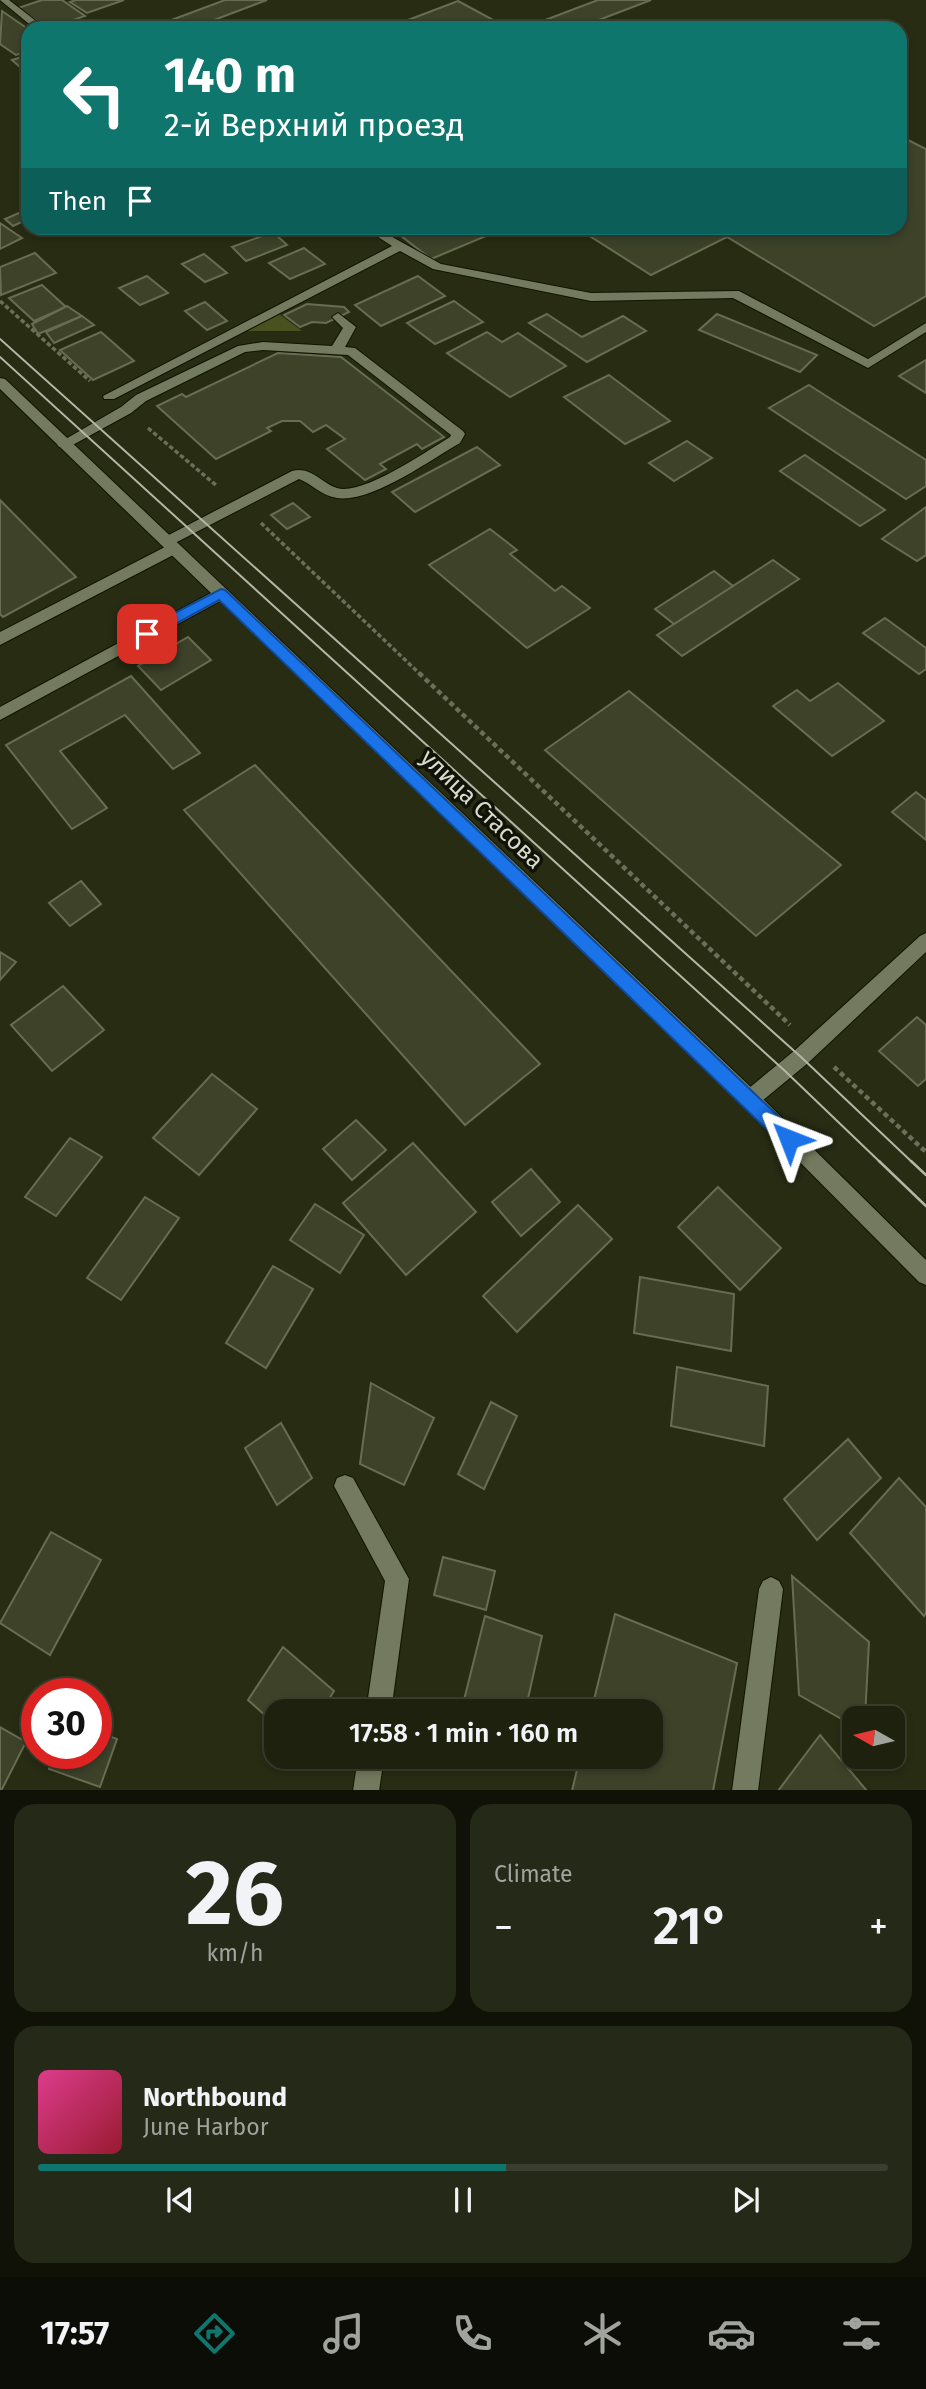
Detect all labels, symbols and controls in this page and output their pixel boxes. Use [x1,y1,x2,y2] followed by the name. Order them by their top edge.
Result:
[164,46,296,105] text: 140 m
[49,49,140,140] icon: left
[164,106,464,144] text: 2-й Верхний проезд
[121,182,159,220] icon: arrive
[49,186,107,217] text: Then
[117,604,177,664] pin
[128,615,166,653] icon: arrive
[415,743,549,875] street label: улица Стасова
[752,1102,826,1176] position arrow
[21,1678,112,1769] speed limit sign: 30
[842,1706,905,1769] north arrow
[842,1706,905,1769] map controls
[349,1718,578,1749] text: 17:58 · 1 min · 160 m
[186,1839,284,1948] text: 26
[494,1860,573,1888] text: Climate
[653,1895,729,1958] text: 21°
[494,1904,513,1950] text: −
[869,1904,888,1950] text: +
[207,1939,263,1967] text: km/h
[143,2082,287,2113] text: Northbound
[143,2113,269,2141] text: June Harbor
[161,2181,199,2219] icon: previous
[444,2181,482,2219] icon: pause
[727,2181,765,2219] icon: next
[190,2309,239,2358] icon: directions
[319,2309,368,2358] icon: music
[448,2309,497,2358] icon: phone
[578,2309,627,2358] icon: climate
[707,2309,756,2358] icon: car
[837,2309,886,2358] icon: filters
[40,2314,109,2352] text: 17:57

